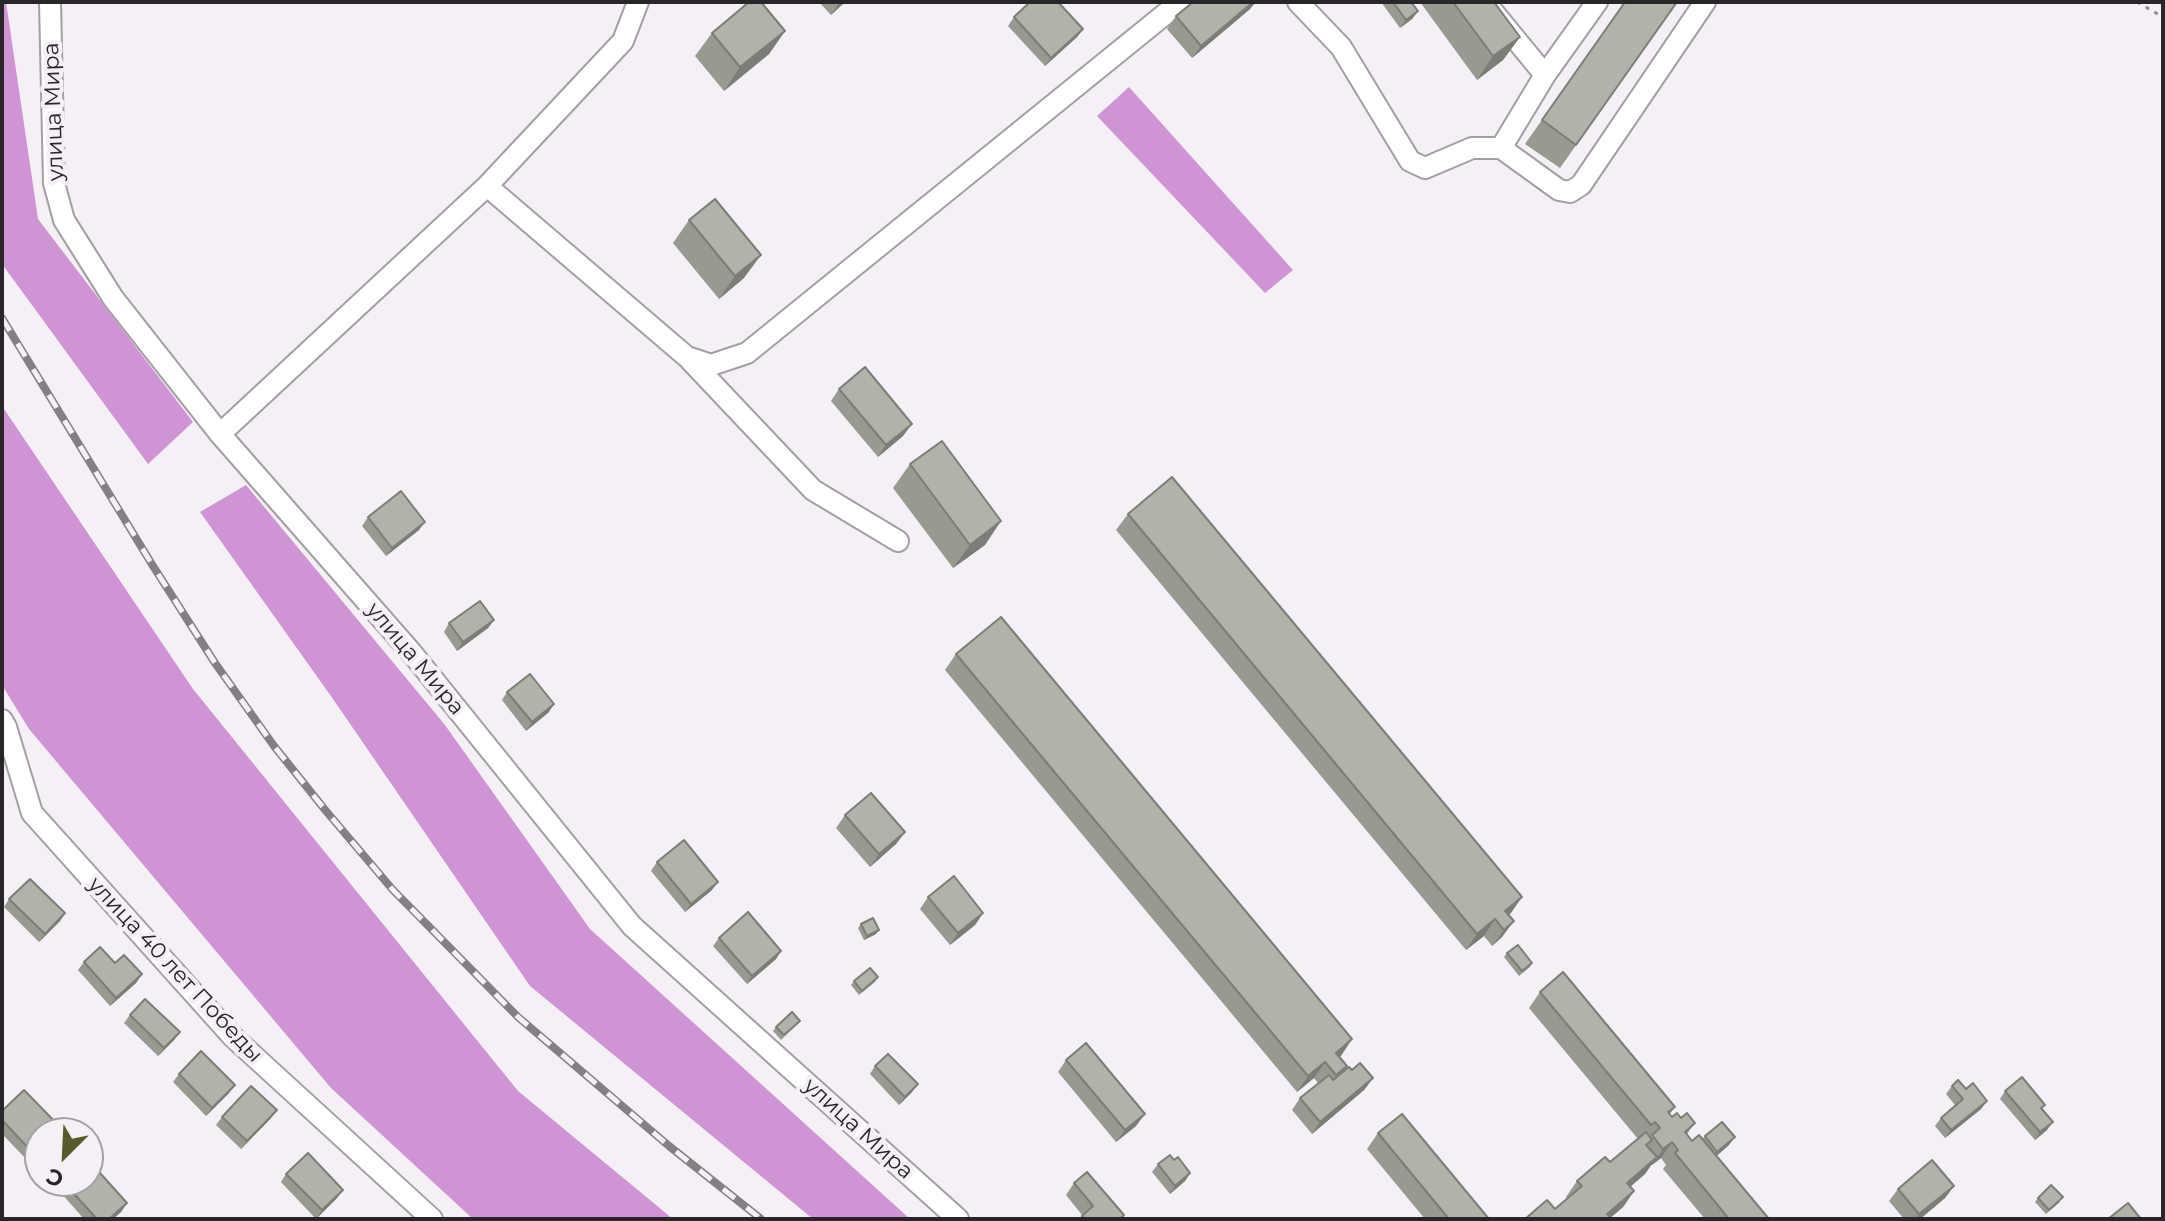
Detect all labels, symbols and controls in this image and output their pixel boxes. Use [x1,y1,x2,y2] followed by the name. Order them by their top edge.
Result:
[38,42,70,182] street label: улица Мира
[360,597,470,721] street label: улица Мира
[82,872,268,1068] street label: улица 40 лет Победы
[798,1073,918,1185] street label: улица Мира
[24,1117,104,1197] north arrow
[42,1162,68,1193] text: С

